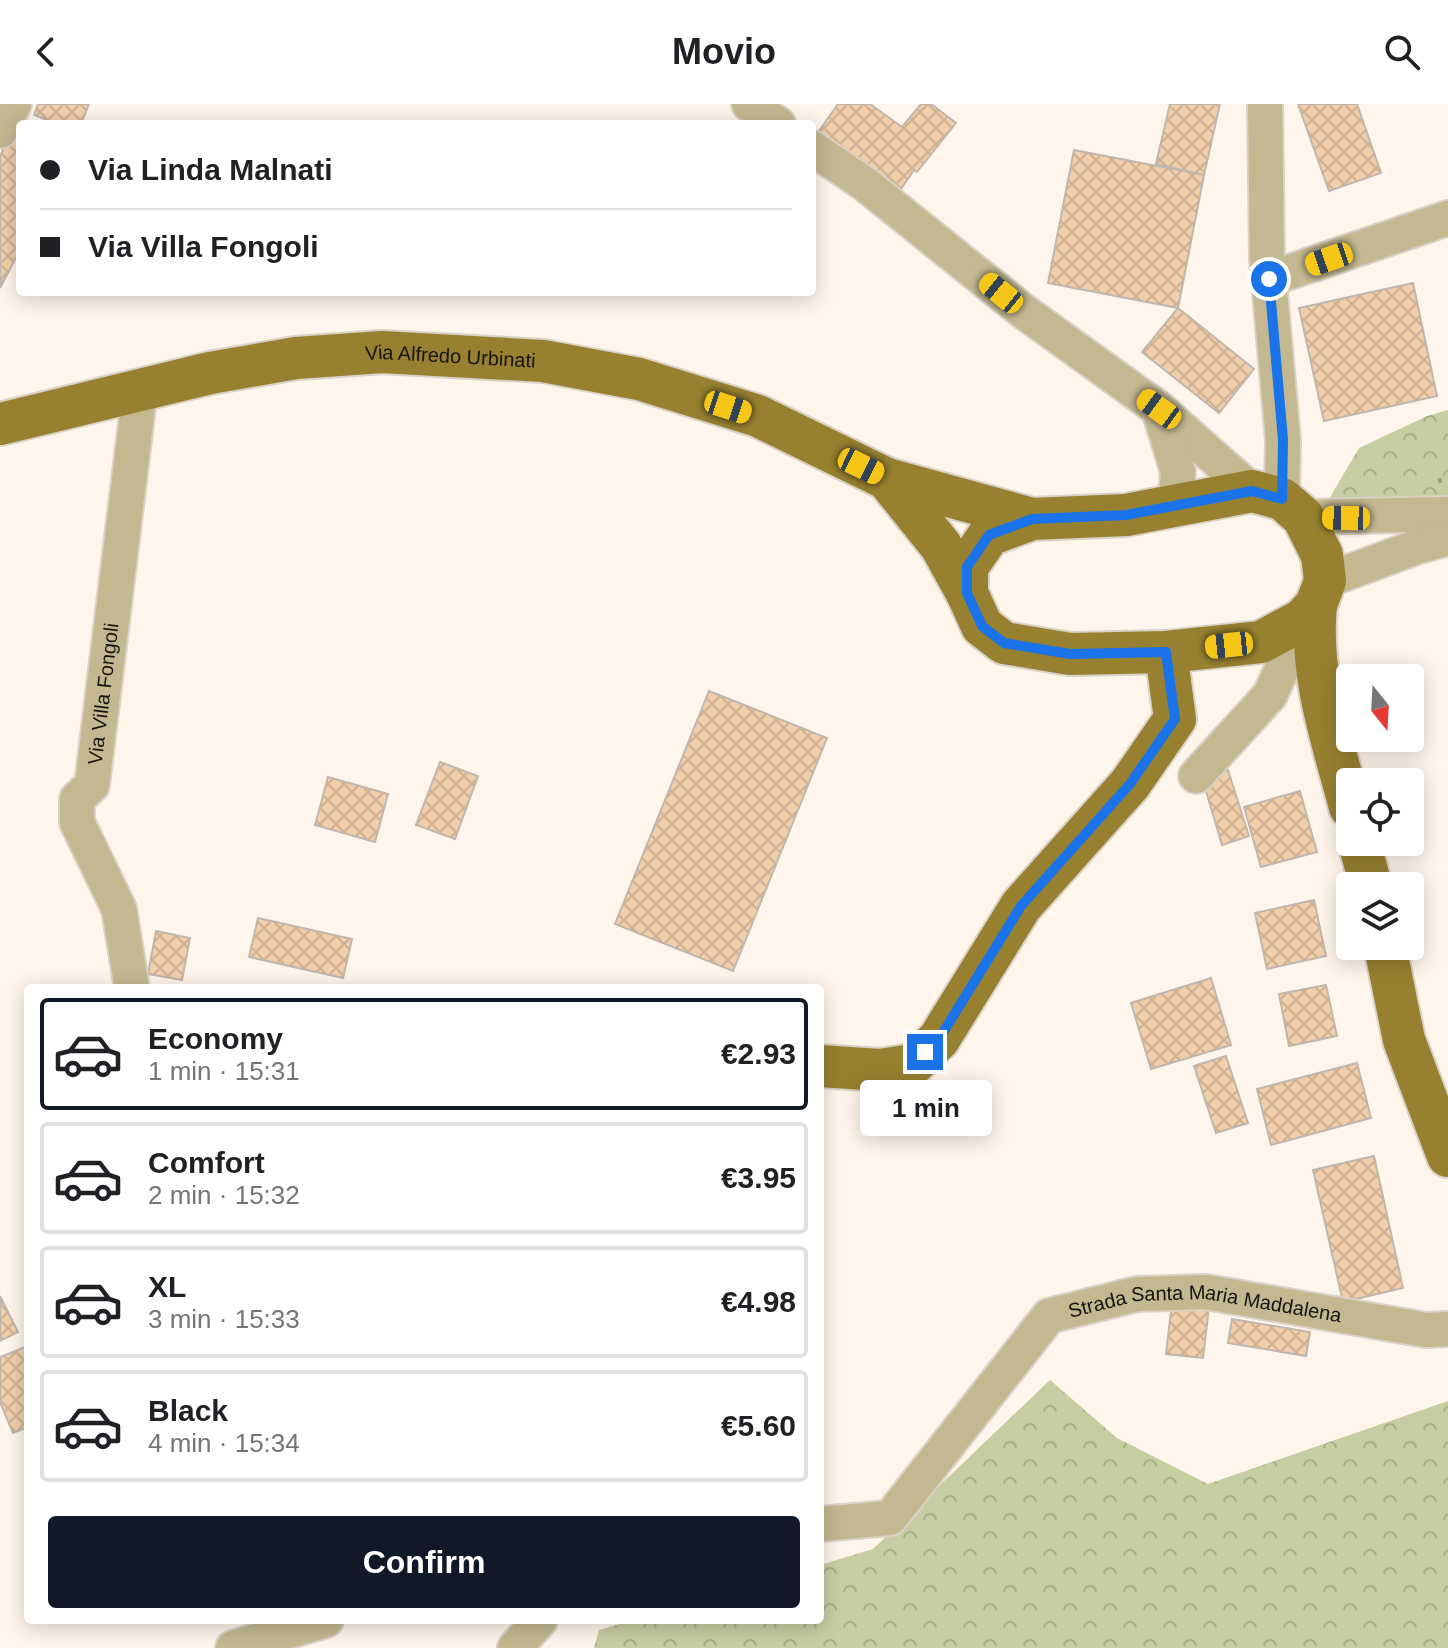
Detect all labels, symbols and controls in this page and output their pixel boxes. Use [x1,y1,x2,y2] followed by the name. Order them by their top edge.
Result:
[24,30,68,74] icon: back
[1380,30,1424,74] icon: search
[672,31,776,72] text: Movio
[88,153,333,186] text: Via Linda Malnati
[88,230,319,263] text: Via Villa Fongoli
[1302,240,1356,278] car
[1251,261,1287,297] route start
[975,269,1027,317] car
[364,341,536,372] street label: Via Alfredo Urbinati
[1133,385,1185,433] car
[701,388,755,426] car
[834,445,888,487] car
[1322,506,1370,530] car
[84,622,123,766] street label: Via Villa Fongoli
[1204,631,1254,659] car
[1336,664,1424,752] north arrow
[1336,664,1424,960] map controls
[1336,768,1424,856] button: locate
[1336,872,1424,960] button: layers
[52,1018,124,1090] icon: car
[148,1022,283,1055] text: Economy
[907,1034,943,1070] route end
[721,1037,796,1070] text: €2.93
[148,1056,300,1086] text: 1 min · 15:31
[859,1080,991,1136] callout: 1 min
[892,1093,960,1123] text: 1 min
[52,1142,124,1214] icon: car
[148,1146,265,1179] text: Comfort
[721,1161,796,1194] text: €3.95
[148,1180,300,1210] text: 2 min · 15:32
[52,1266,124,1338] icon: car
[148,1270,186,1303] text: XL
[1066,1281,1344,1326] street label: Strada Santa Maria Maddalena
[721,1285,796,1318] text: €4.98
[148,1304,300,1334] text: 3 min · 15:33
[52,1390,124,1462] icon: car
[148,1394,228,1427] text: Black
[721,1409,796,1442] text: €5.60
[148,1428,300,1458] text: 4 min · 15:34
[48,1516,800,1608] button: Confirm

